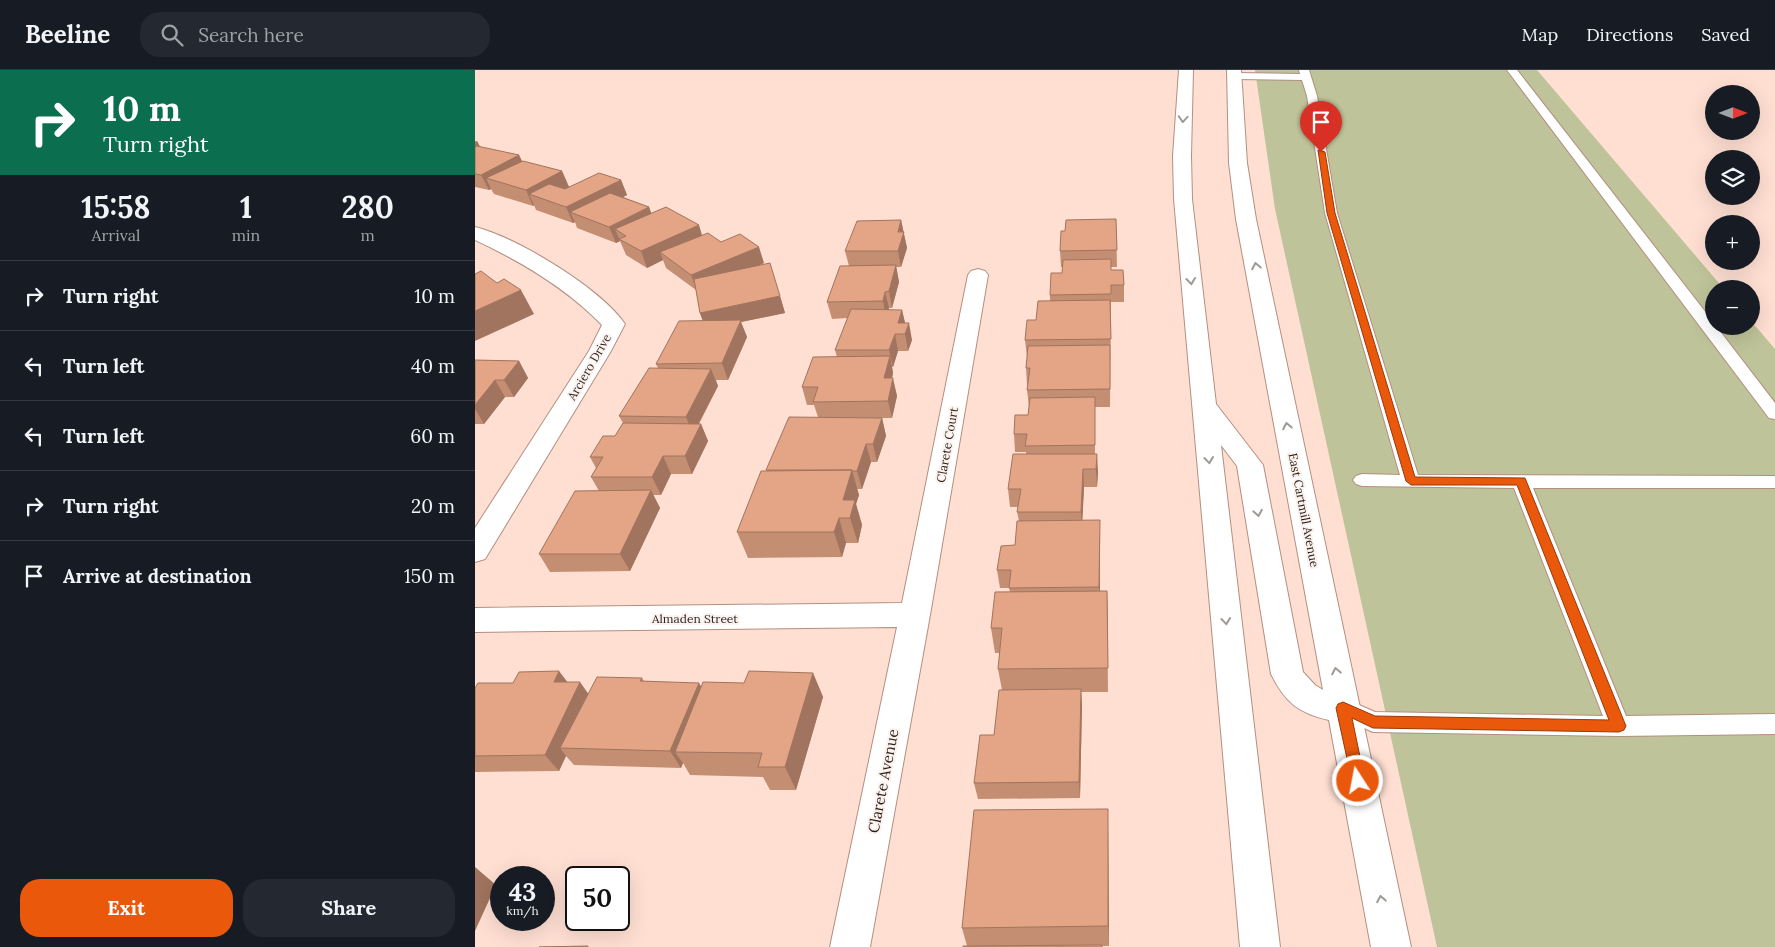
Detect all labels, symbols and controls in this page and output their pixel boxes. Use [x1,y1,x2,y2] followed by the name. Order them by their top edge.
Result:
[140,12,490,57] search box
[25,19,110,50] text: Beeline
[158,21,186,49] icon: search
[198,23,304,47] text: Search here
[1522,23,1558,46] text: Map
[1586,23,1673,46] text: Directions
[1701,23,1750,46] text: Saved
[1705,85,1760,140] north arrow
[1705,85,1760,335] map controls
[103,86,181,131] text: 10 m
[20,90,85,155] icon: right
[1300,101,1342,152] pin
[1307,108,1335,136] icon: arrive
[1178,115,1189,123] one-way arrow
[103,130,208,158] text: Turn right
[1705,150,1760,205] button: layers
[81,188,151,226] text: 15:58
[240,188,252,226] text: 1
[342,188,394,226] text: 280
[1705,215,1760,270] button: +
[91,225,140,245] text: Arrival
[232,225,260,245] text: min
[360,225,375,245] text: m
[1251,262,1261,271] one-way arrow
[1185,277,1196,285] one-way arrow
[1705,280,1760,335] button: −
[20,282,48,310] icon: right
[63,284,159,308] text: Turn right
[414,284,455,308] text: 10 m
[563,331,614,404] street label: Arciero Drive
[20,352,48,380] icon: left
[63,354,144,378] text: Turn left
[411,354,455,378] text: 40 m
[933,406,961,484] street label: Clarete Court
[1283,421,1293,430] one-way arrow
[20,422,48,450] icon: left
[63,424,144,448] text: Turn left
[410,424,455,448] text: 60 m
[1286,452,1323,569] street label: East Cartmill Avenue
[1203,456,1214,464] one-way arrow
[20,492,48,520] icon: right
[63,494,159,518] text: Turn right
[411,494,455,518] text: 20 m
[1252,510,1263,518] one-way arrow
[20,562,48,590] icon: arrive
[63,564,252,588] text: Arrive at destination
[404,564,455,588] text: 150 m
[651,611,738,626] street label: Almaden Street
[1220,618,1231,626] one-way arrow
[1331,667,1342,676] one-way arrow
[864,727,902,835] street label: Clarete Avenue
[1331,754,1383,806] position arrow
[565,866,630,931] speed limit sign: 50
[509,876,536,908] text: 43
[20,879,233,937] button: Exit
[243,879,455,937] button: Share
[1376,895,1387,904] one-way arrow
[506,903,539,918] text: km/h

